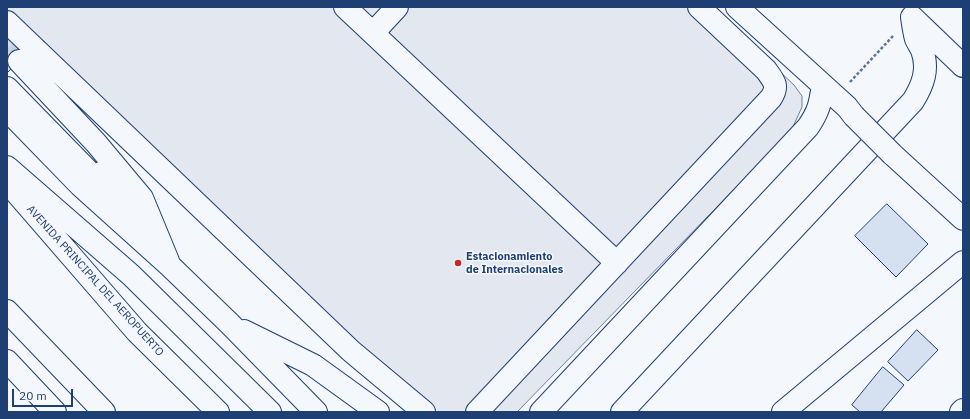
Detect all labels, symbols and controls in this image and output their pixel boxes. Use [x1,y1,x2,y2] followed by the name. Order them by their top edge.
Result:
[24,203,166,359] street label: AVENIDA PRINCIPAL DEL AEROPUERTO
[466,250,563,276] place label: Estacionamiento de Internacionales
[453,258,463,268] marker: Estacionamiento de Internacionales
[14,381,75,407] scale bar
[19,388,47,403] text: 20 m

